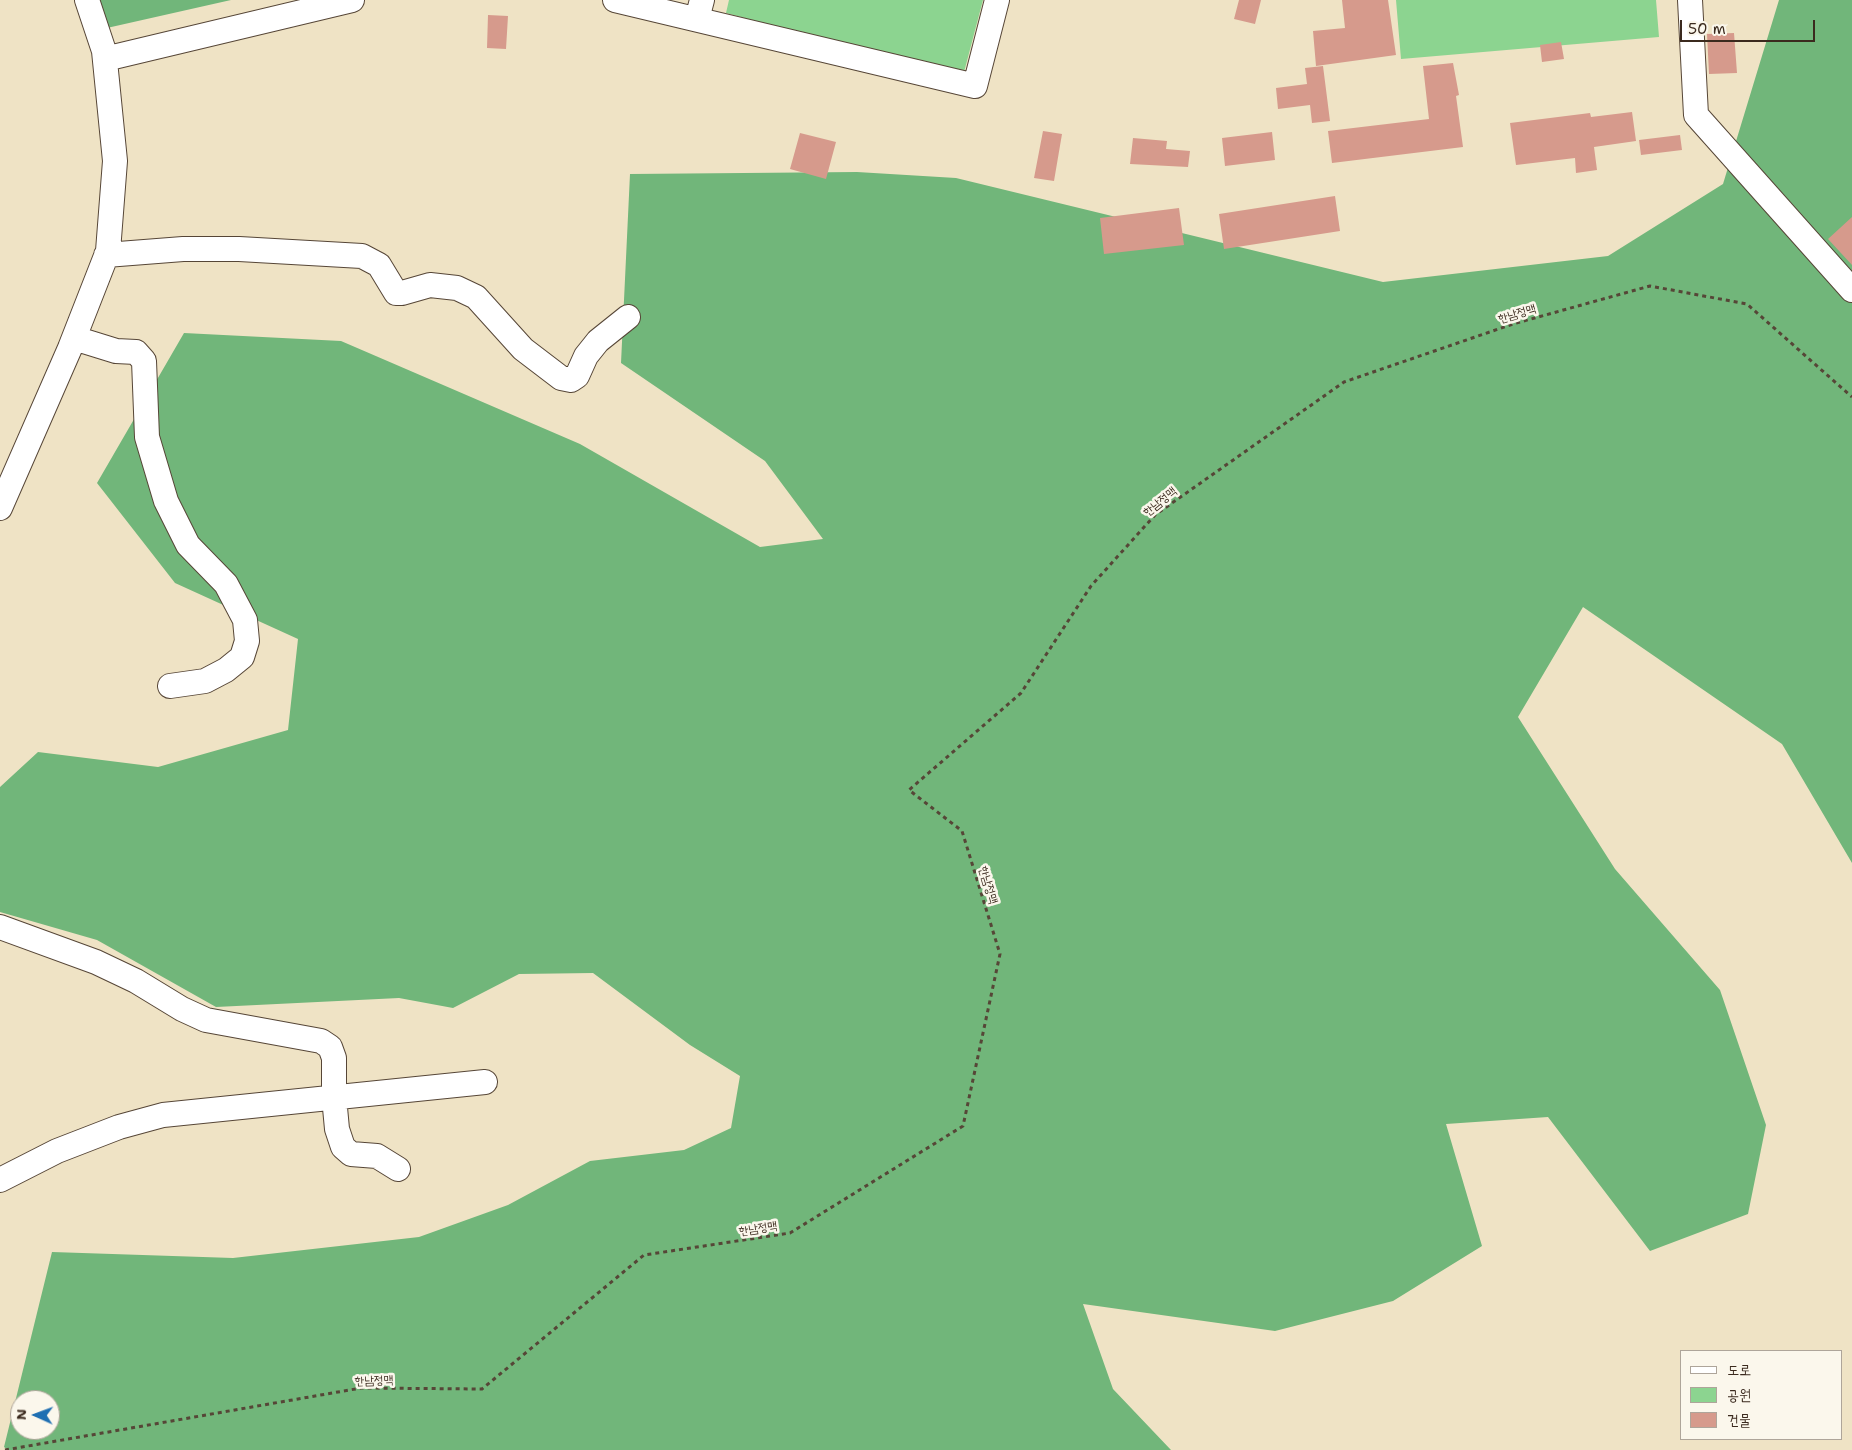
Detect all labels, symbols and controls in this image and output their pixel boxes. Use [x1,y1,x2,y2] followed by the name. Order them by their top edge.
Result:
[1682,10,1817,42] scale bar
[1688,19,1726,39] text: 50 m
[1496,301,1538,327] street label: 한남정맥
[1140,484,1180,520] street label: 한남정맥
[975,864,1001,906] street label: 한남정맥
[738,1219,778,1239] street label: 한남정맥
[1680,1350,1842,1440] legend
[1727,1360,1751,1380] text: 도로
[354,1373,394,1389] street label: 한남정맥
[1727,1385,1751,1405] text: 공원
[10,1390,60,1440] north arrow
[12,1409,30,1420] text: N
[1727,1410,1751,1430] text: 건물

